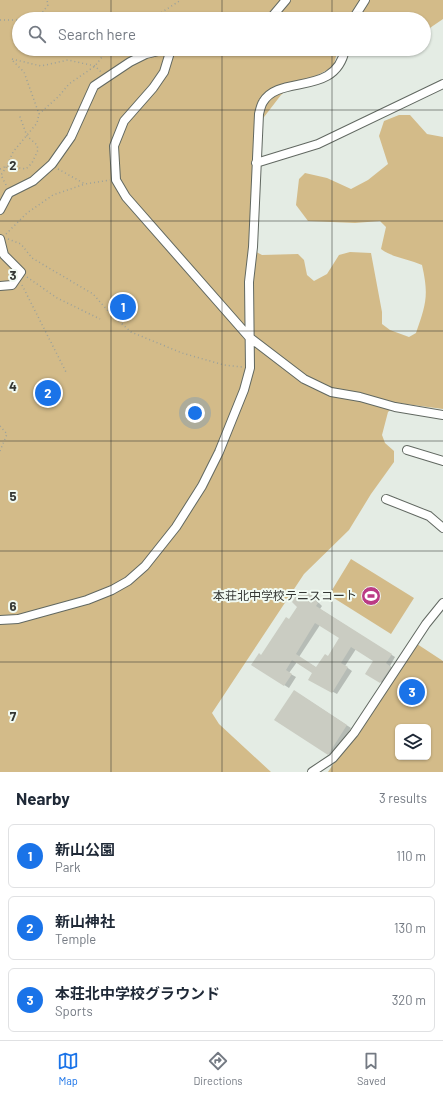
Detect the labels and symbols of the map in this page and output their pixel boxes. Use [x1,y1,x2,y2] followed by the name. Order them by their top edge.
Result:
[9,157,17,173] text: 2
[9,267,17,283] text: 3
[110,292,136,322] pin: 1
[9,378,17,394] text: 4
[35,378,61,408] pin: 2
[185,403,205,423] your location
[9,488,17,504] text: 5
[360,585,382,607] sports icon: 本荘北中学校テニスコート
[213,588,357,602] place label: 本荘北中学校テニスコート
[10,598,17,614] text: 6
[399,677,425,707] pin: 3
[10,708,17,724] text: 7

